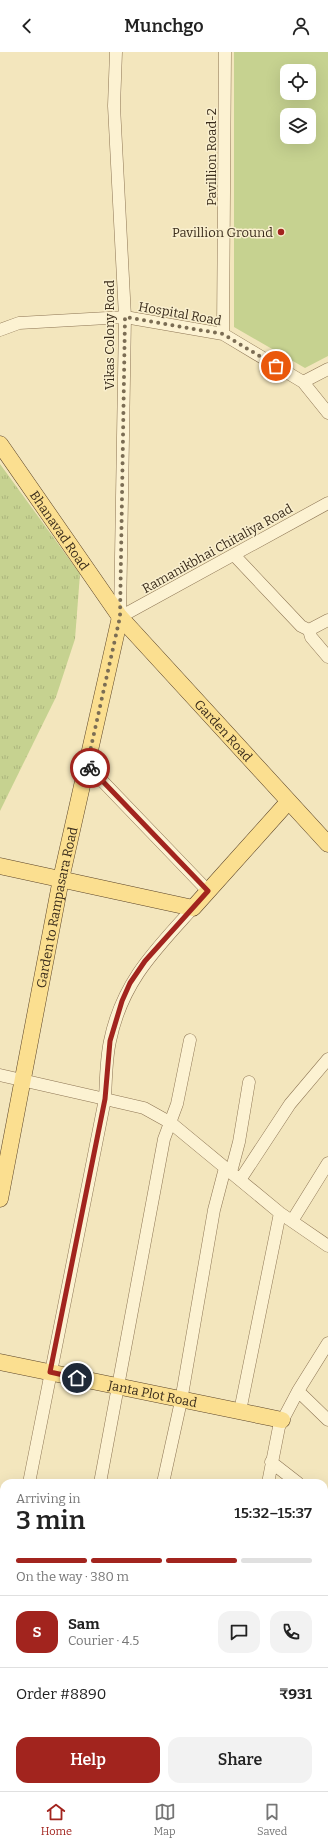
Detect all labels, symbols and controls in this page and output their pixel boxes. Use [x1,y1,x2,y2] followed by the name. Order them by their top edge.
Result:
[16,15,38,37] icon: back
[124,15,204,37] text: Munchgo
[290,15,312,37] icon: person
[280,64,316,144] map controls
[280,64,316,100] button: locate
[204,108,219,206] street label: Pavillion Road-2
[280,108,316,144] button: layers
[172,225,273,240] place label: Pavillion Ground
[276,227,286,237] marker: Pavillion Ground
[102,280,117,390] street label: Vikas Colony Road
[137,299,223,328] street label: Hospital Road
[259,349,293,383] pin
[265,355,287,377] icon: bag
[27,488,92,573] street label: Bhanavad Road
[140,501,295,596] street label: Ramanikbhai Chitaliya Road
[191,697,255,765] street label: Garden Road
[70,748,110,788] courier
[79,757,101,779] icon: bike
[33,825,81,989] street label: Garden to Rampasara Road
[60,1361,94,1395] pin
[66,1367,88,1389] icon: home
[106,1377,199,1410] street label: Janta Plot Road
[16,1491,81,1506] text: Arriving in
[234,1504,312,1522] text: 15:32–15:37
[16,1505,85,1536] text: 3 min
[16,1569,129,1584] text: On the way · 380 m
[218,1611,260,1653] button: chat
[270,1611,312,1653] button: phone
[68,1615,100,1633] text: Sam
[32,1623,42,1641] text: S
[68,1633,139,1648] text: Courier · 4.5
[16,1685,106,1703] text: Order #8890
[279,1685,312,1703] text: ₹931
[16,1737,160,1783] button: Help
[168,1737,312,1783] button: Share
[41,1801,72,1838] tab: Home
[153,1801,176,1838] tab: Map
[257,1801,287,1838] tab: Saved

